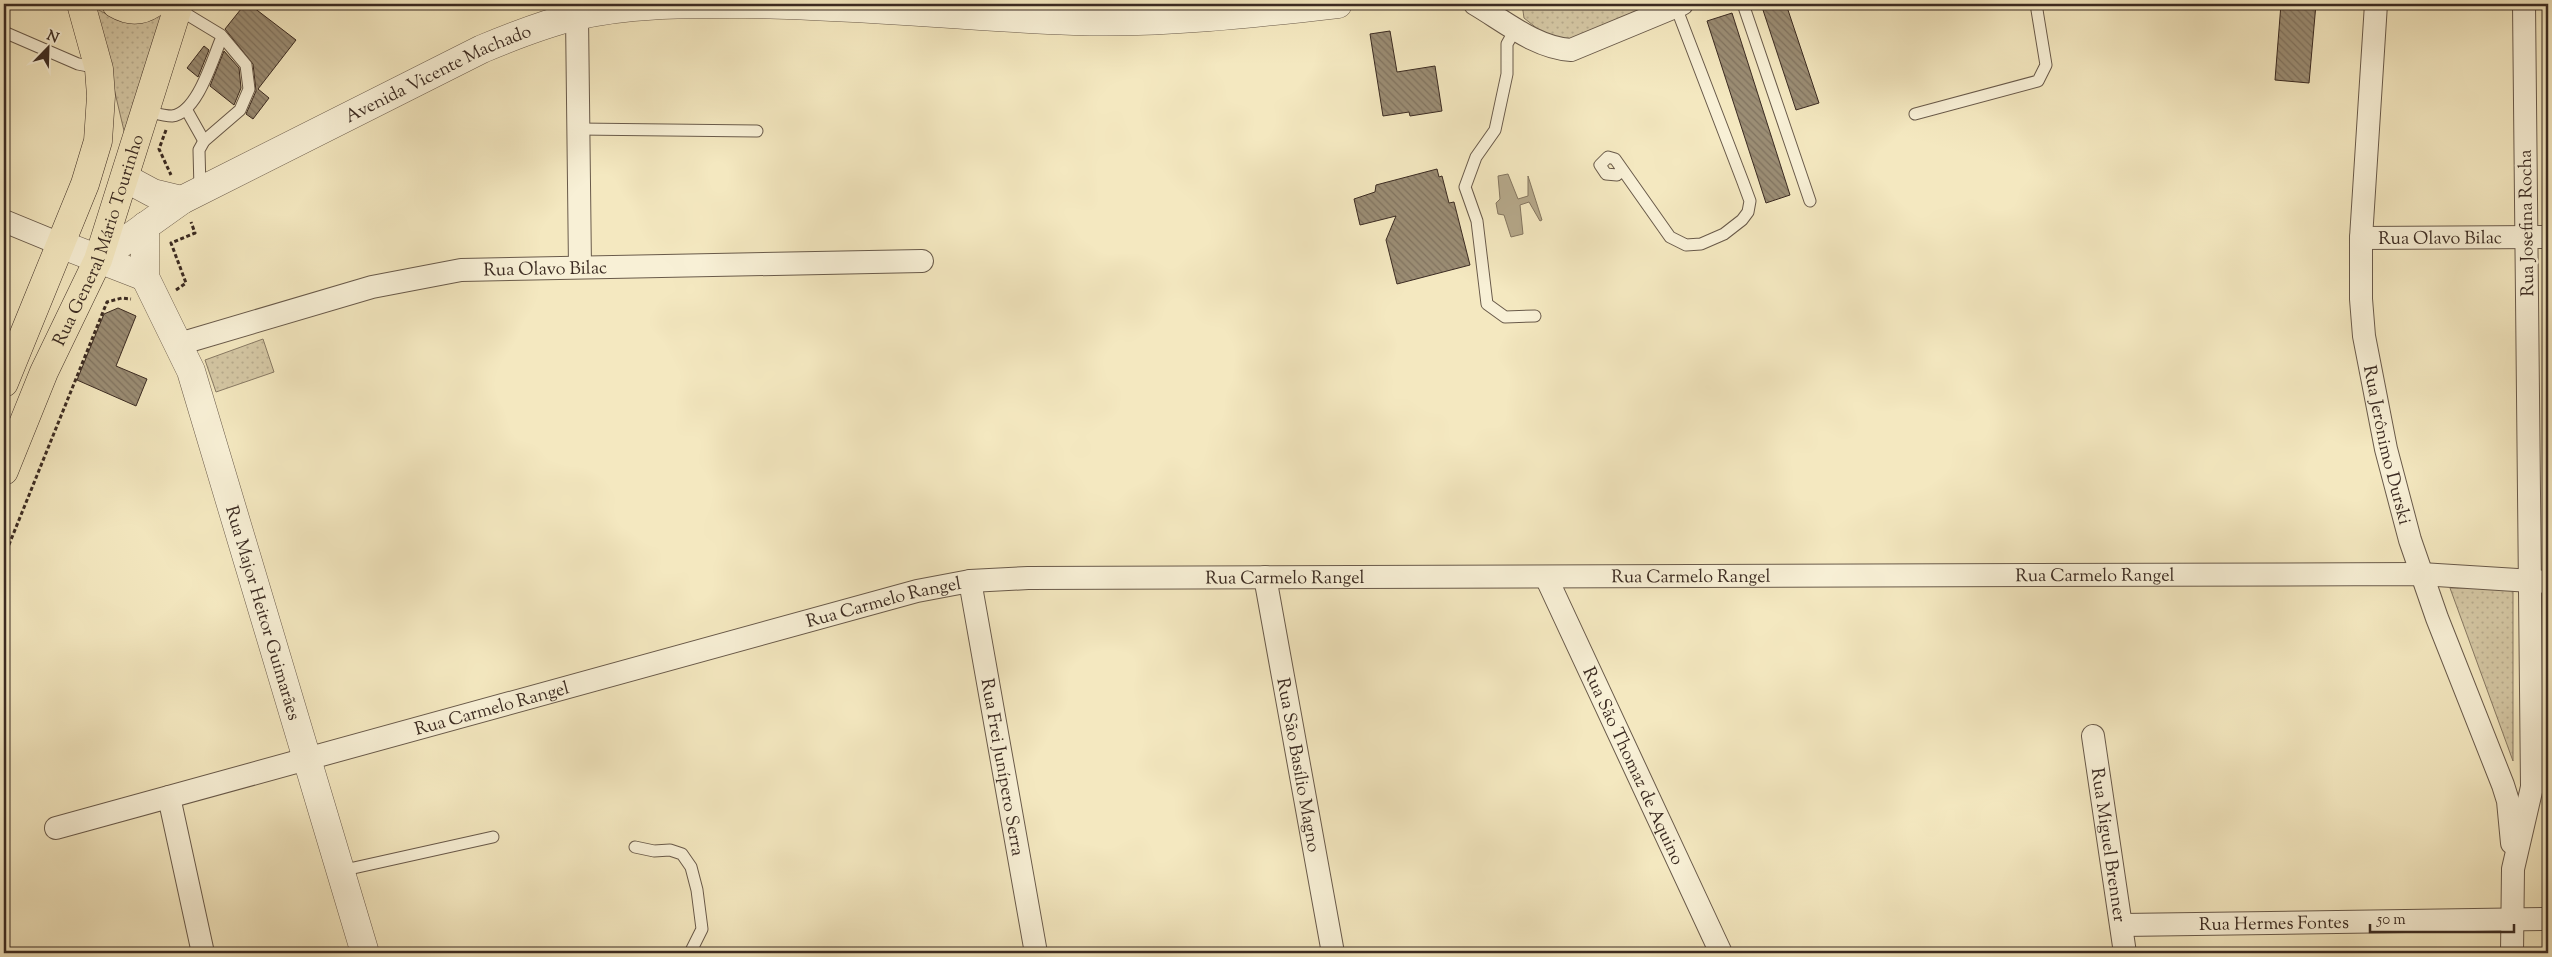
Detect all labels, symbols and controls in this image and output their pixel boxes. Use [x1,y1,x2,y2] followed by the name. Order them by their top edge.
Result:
[341,20,536,131] street label: Avenida Vicente Machado
[22,22,72,72] north arrow
[43,26,61,49] text: N
[47,131,152,351] street label: Rua General Mário Tourinho
[2514,149,2542,297] street label: Rua Josefina Rocha
[2378,226,2502,253] street label: Rua Olavo Bilac
[483,256,607,285] street label: Rua Olavo Bilac
[2355,363,2416,528] street label: Rua Jerônimo Durski
[217,503,306,724] street label: Rua Major Heitor Guimarães
[2015,564,2175,590] street label: Rua Carmelo Rangel
[1611,565,1771,591] street label: Rua Carmelo Rangel
[1205,566,1365,592] street label: Rua Carmelo Rangel
[803,572,964,636] street label: Rua Carmelo Rangel
[1575,663,1689,870] street label: Rua São Thomaz de Aquino
[412,676,573,744] street label: Rua Carmelo Rangel
[1269,676,1326,855] street label: Rua São Basílio Magno
[973,677,1030,858] street label: Rua Frei Junípero Serra
[2083,766,2131,924] street label: Rua Miguel Brenner
[2370,902,2513,934] scale bar
[2376,910,2406,931] text: 50 m
[2199,911,2349,939] street label: Rua Hermes Fontes

